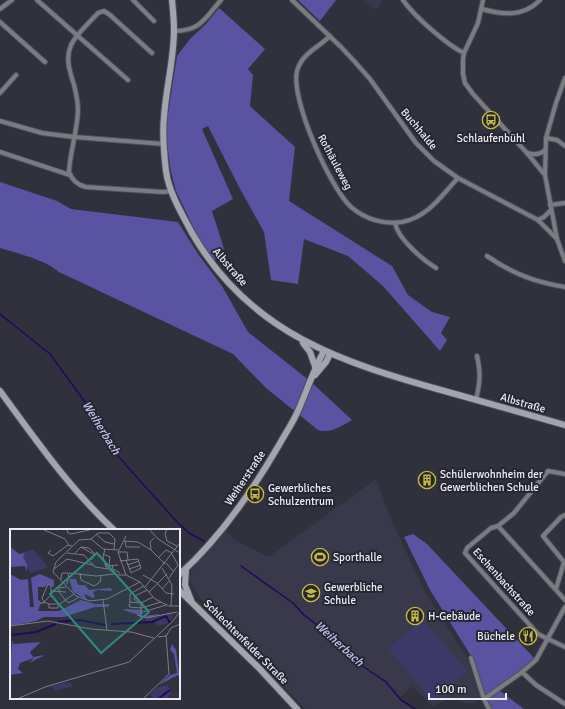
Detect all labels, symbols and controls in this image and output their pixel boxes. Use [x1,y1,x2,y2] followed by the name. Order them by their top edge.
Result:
[398,106,440,152] street label: Buchhalde
[481,110,501,130] bus stop icon: Schlaufenbühl
[315,132,355,192] street label: Rothäuleweg
[457,132,525,145] place label: Schlaufenbühl
[210,245,250,289] street label: Albstraße
[499,390,547,416] street label: Albstraße
[79,398,124,458] water label: Weiherbach
[222,448,268,508] street label: Weiherstraße
[440,468,543,494] place label: Schülerwohnheim der Gewerblichen Schule
[417,470,437,490] building icon: Schülerwohnheim der Gewerblichen Schule
[268,482,334,508] place label: Gewerbliches Schulzentrum
[245,484,265,504] bus stop icon: Gewerbliches Schulzentrum
[10,529,180,699] inset map
[470,545,538,619] street label: Eschenbachstraße
[310,547,330,567] sports icon: Sporthalle
[333,551,382,564] place label: Sporthalle
[324,581,382,607] place label: Gewerbliche Schule
[301,583,321,603] school or university icon: Gewerbliche Schule
[201,597,291,687] street label: Schlechtenfelder Straße
[405,606,425,626] building icon: H-Gebäude
[428,610,481,623] place label: H-Gebäude
[311,618,367,670] water label: Weiherbach
[518,626,538,646] restaurant icon: Büchele
[477,630,515,643] place label: Büchele
[429,675,506,701] scale bar
[435,682,467,697] text: 100 m

